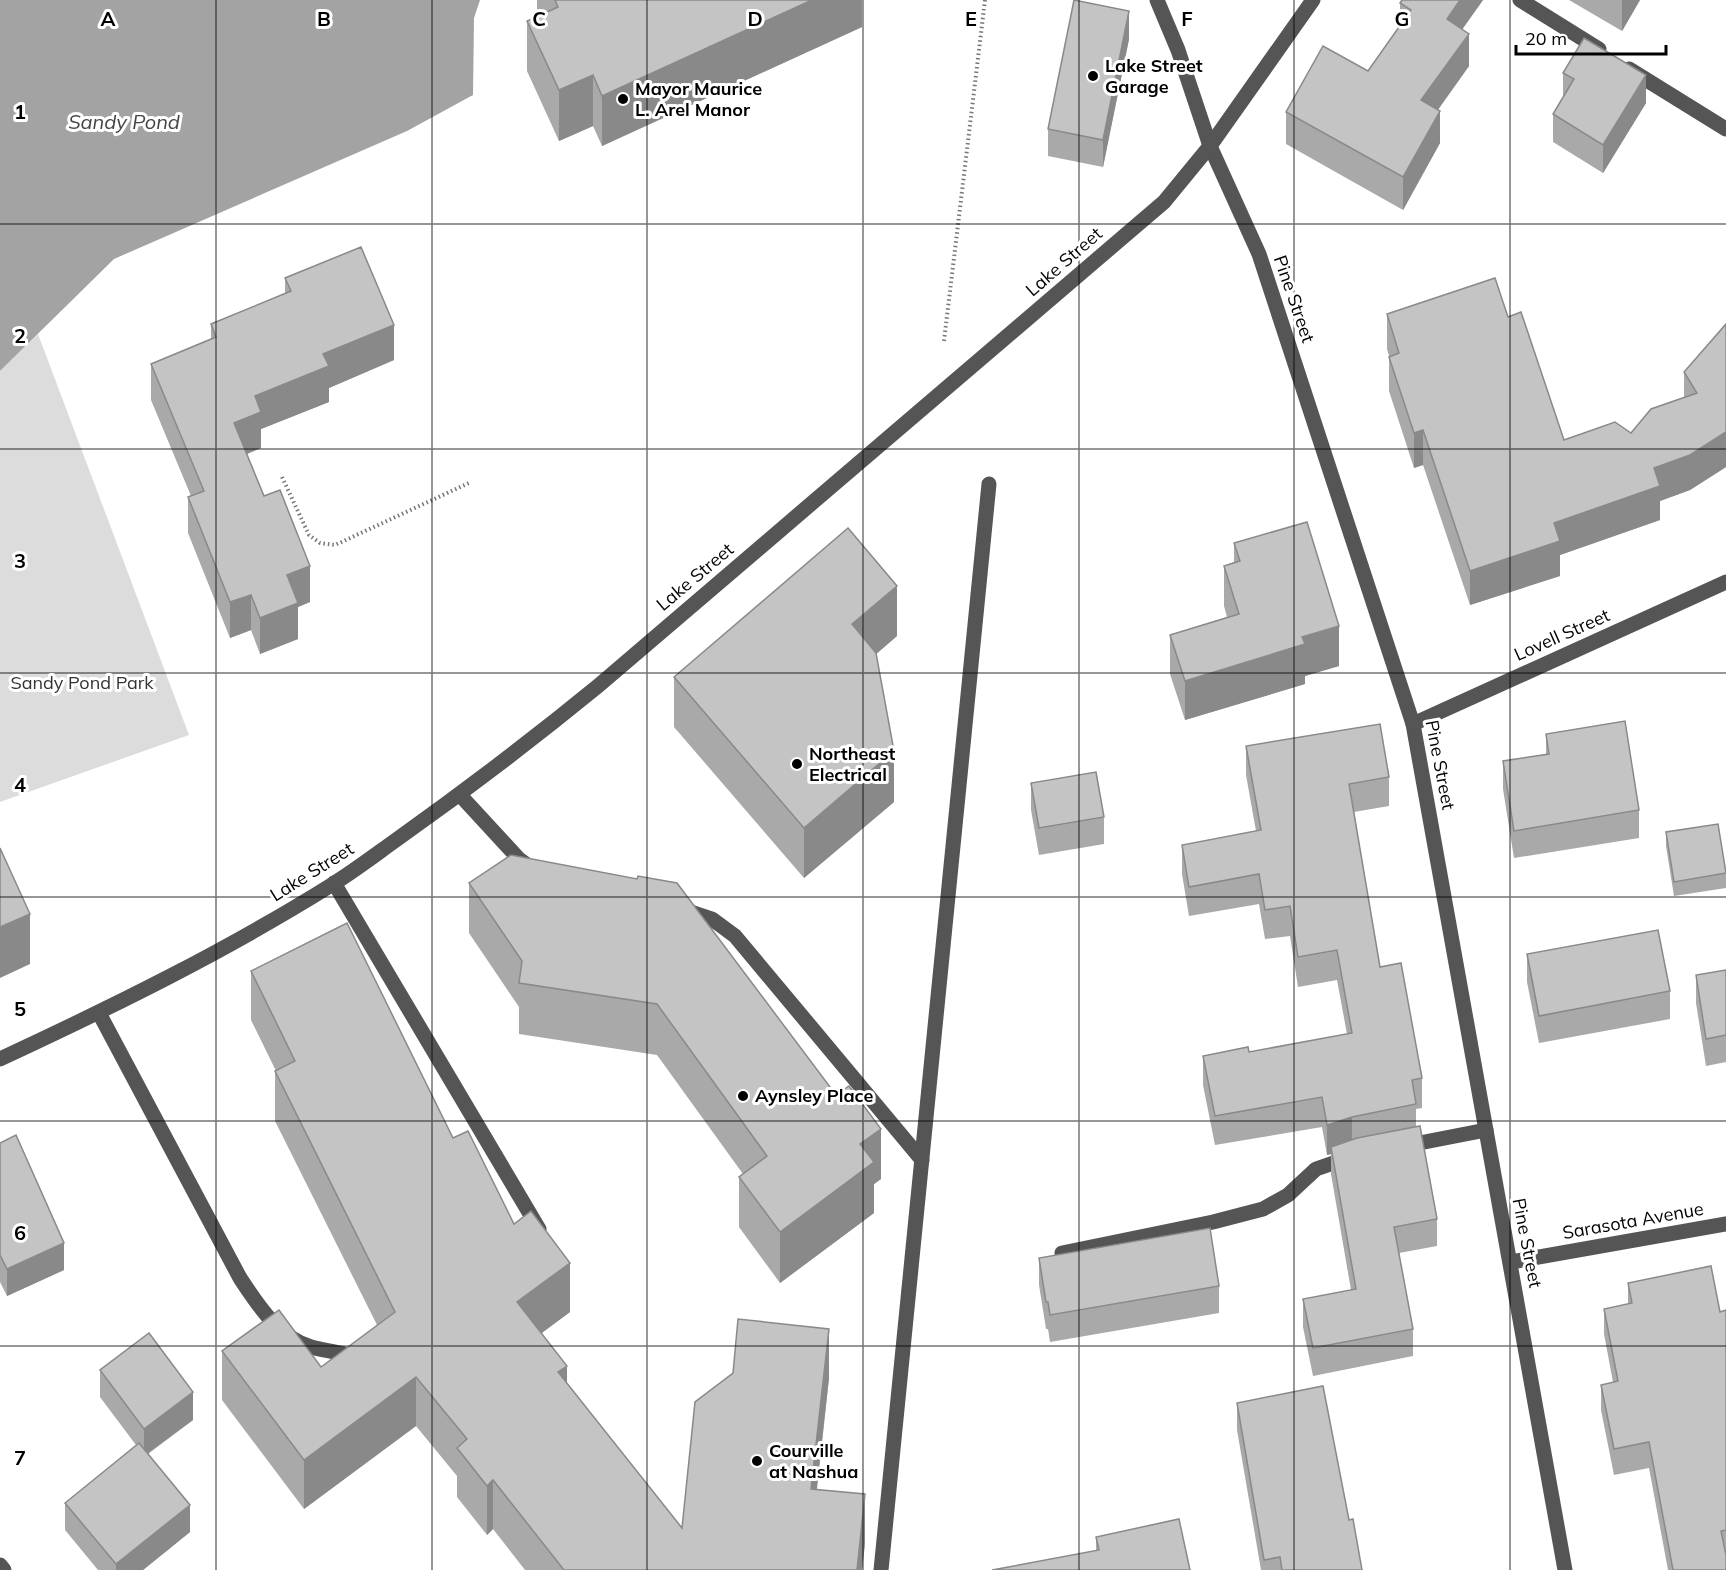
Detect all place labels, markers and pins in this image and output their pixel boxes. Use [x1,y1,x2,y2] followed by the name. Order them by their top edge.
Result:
[1105,54,1203,98] place label: Lake Street Garage
[1086,69,1100,83] marker: Lake Street Garage
[635,77,762,121] place label: Mayor Maurice L. Arel Manor
[616,92,630,106] marker: Mayor Maurice L. Arel Manor
[809,742,895,786] place label: Northeast Electrical
[790,757,804,771] marker: Northeast Electrical
[755,1084,874,1107] place label: Aynsley Place
[736,1089,750,1103] marker: Aynsley Place
[769,1439,858,1483] place label: Courville at Nashua
[750,1454,764,1468] marker: Courville at Nashua

